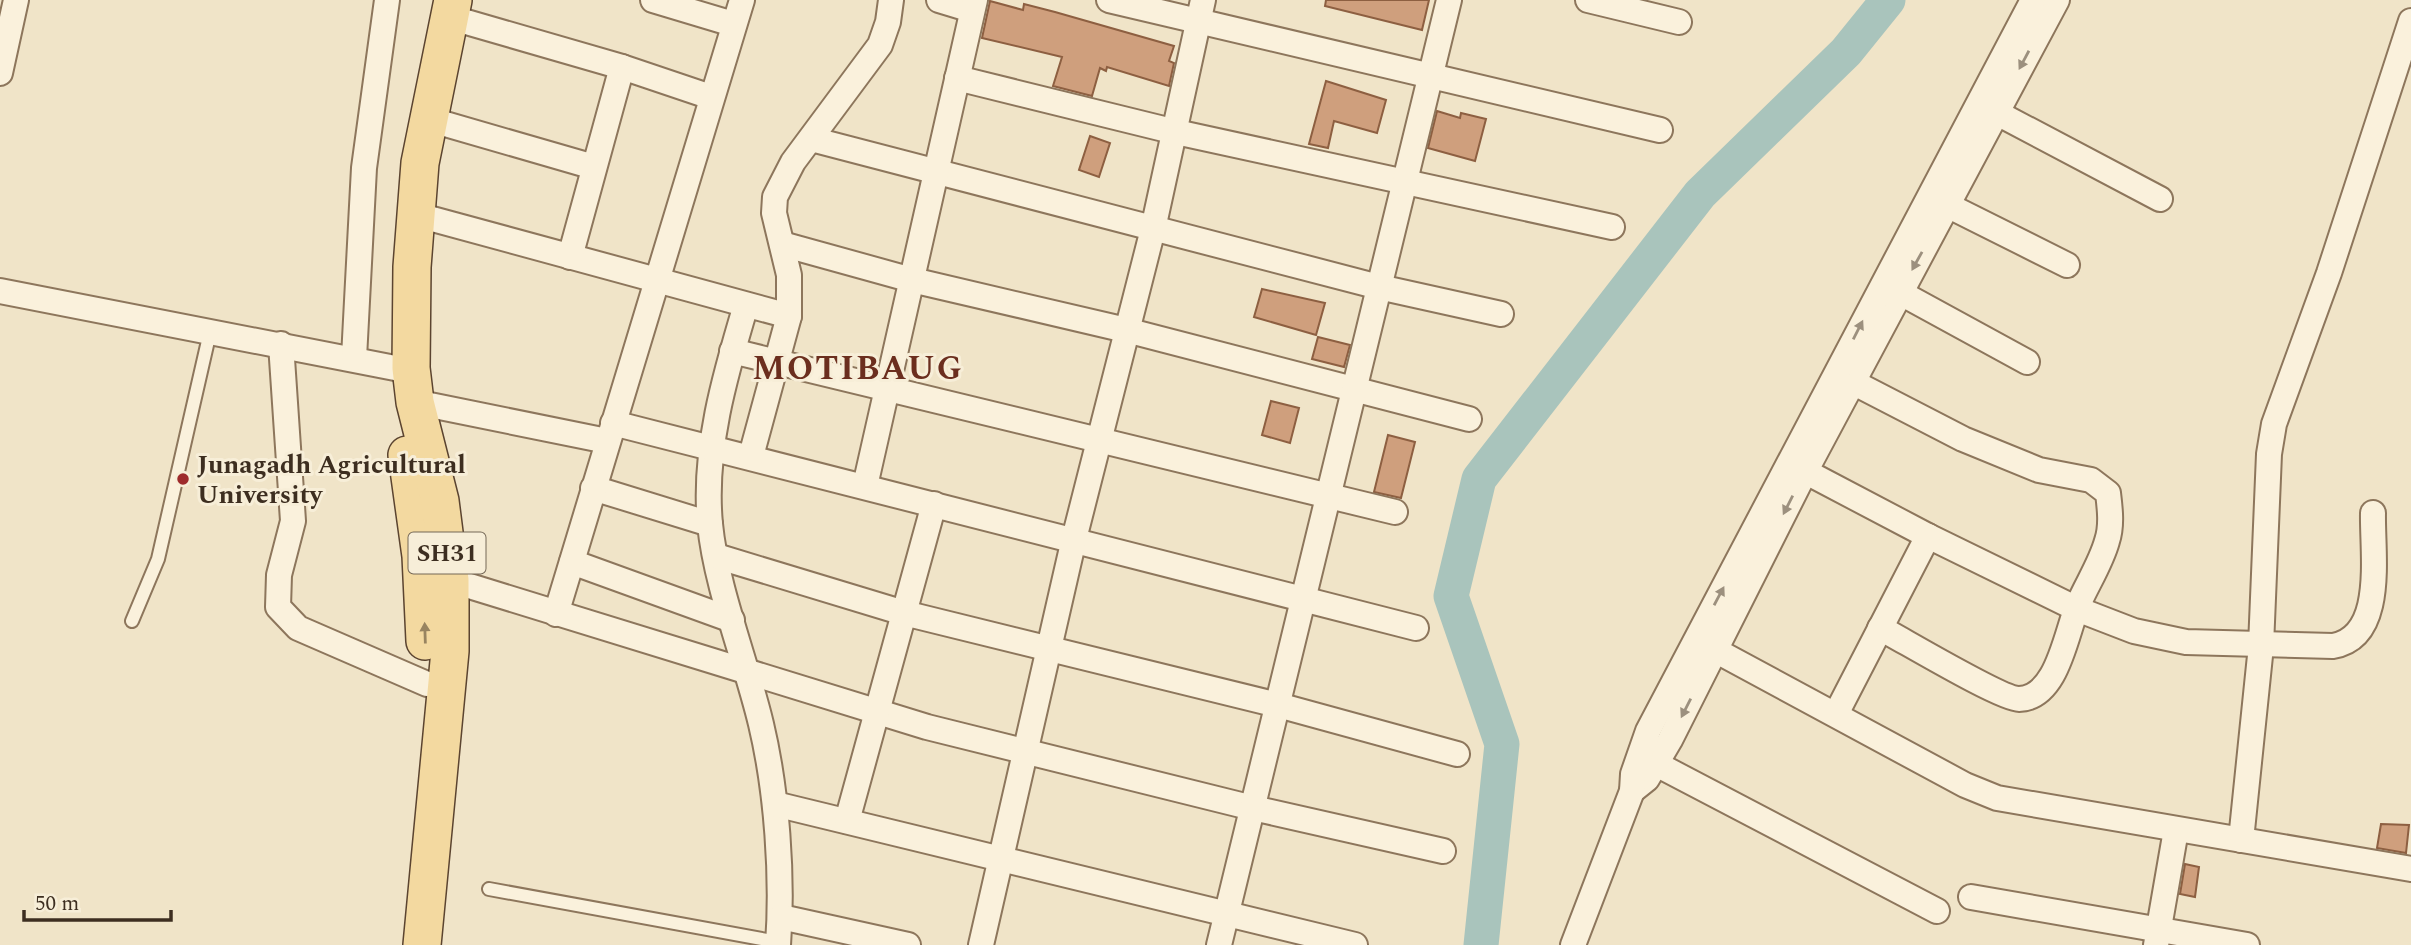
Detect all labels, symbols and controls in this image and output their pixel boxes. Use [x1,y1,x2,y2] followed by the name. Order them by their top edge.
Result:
[2018,50,2030,70] one-way arrow
[1911,251,1923,270] one-way arrow
[1852,319,1864,339] one-way arrow
[752,344,964,394] district label: MOTIBAUG
[197,445,466,515] place label: Junagadh Agricultural University
[175,471,191,487] marker: Junagadh Agricultural University
[1783,495,1794,515] one-way arrow
[408,532,486,574] road number: SH31
[1713,586,1725,606] one-way arrow
[420,622,431,644] one-way arrow
[1680,698,1691,718] one-way arrow
[24,878,172,922] scale bar
[35,888,79,920] text: 50 m

